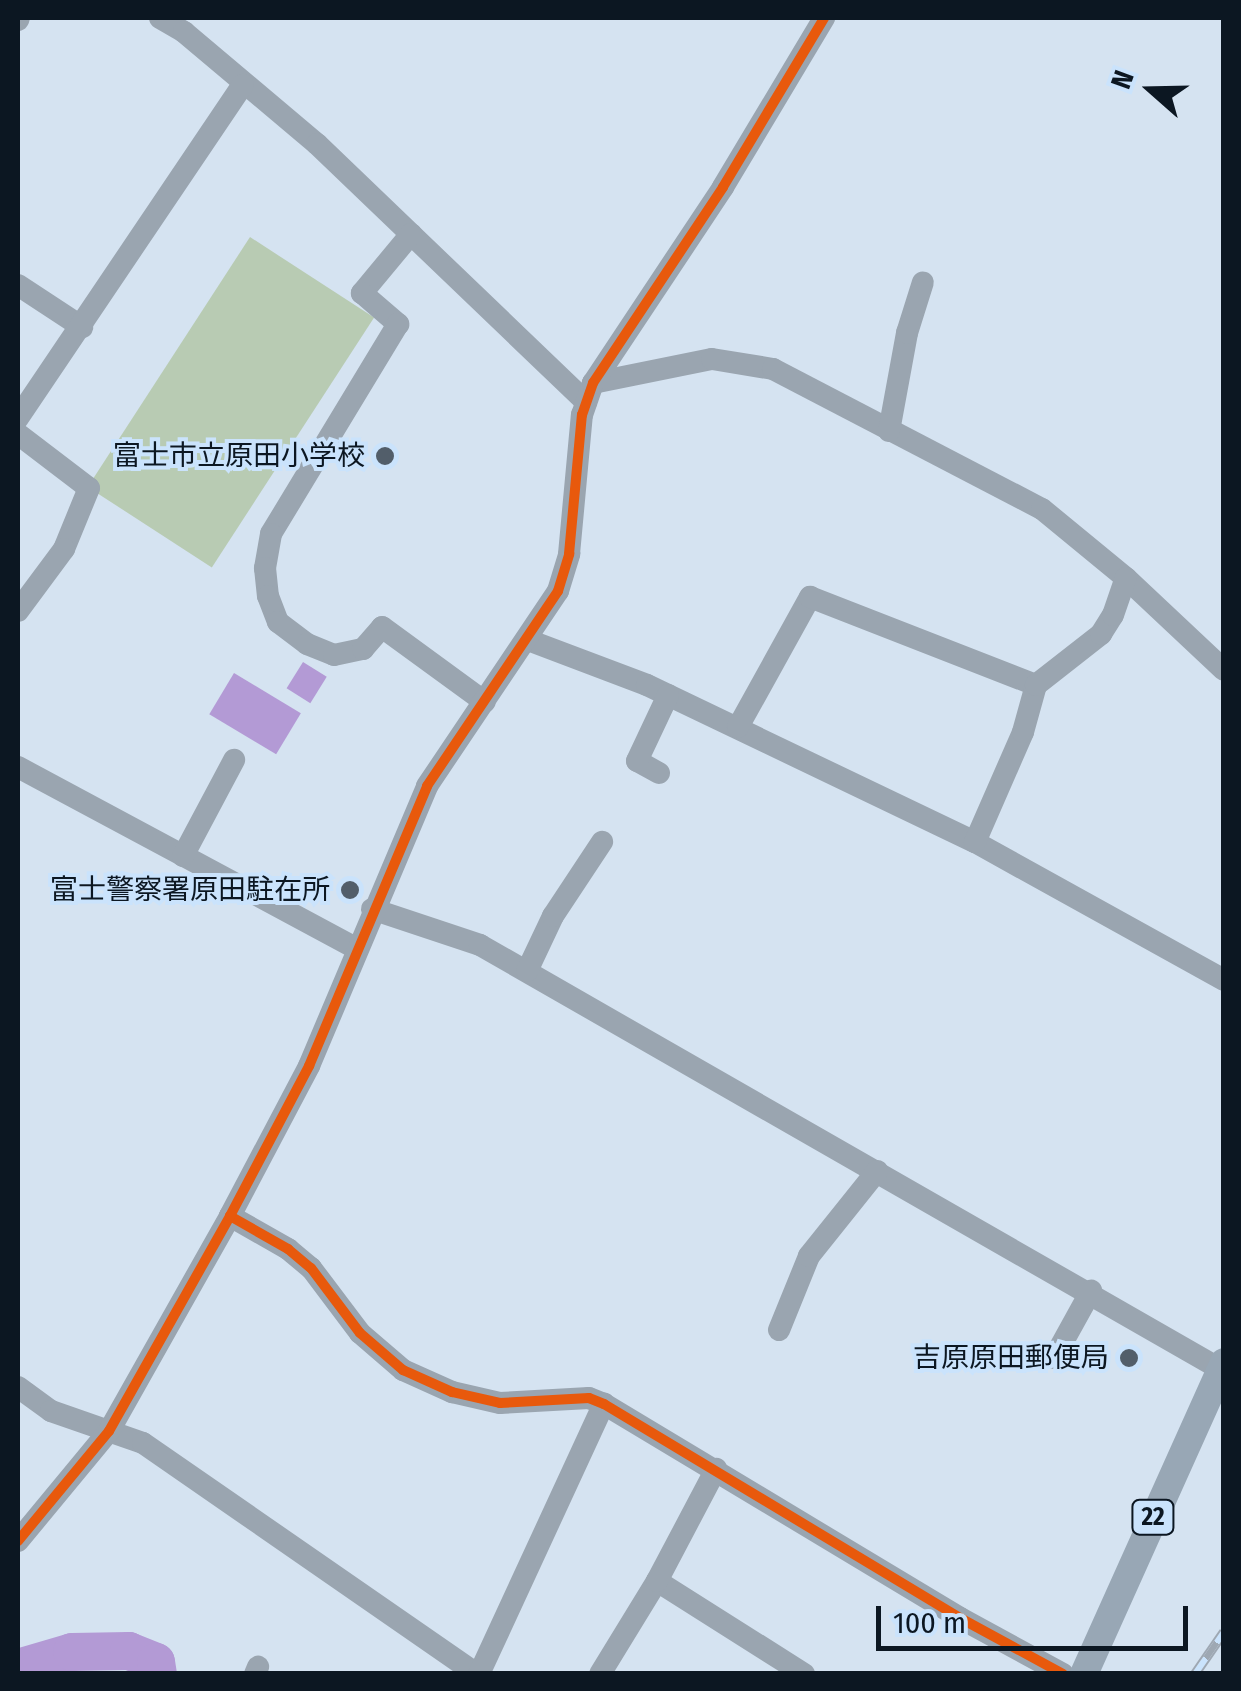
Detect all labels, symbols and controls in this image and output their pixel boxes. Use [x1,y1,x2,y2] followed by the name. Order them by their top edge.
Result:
[1101,40,1201,140] north arrow
[1104,66,1141,93] text: N
[113,439,365,473] place label: 富士市立原田小学校
[374,445,396,467] marker: 富士市立原田小学校
[50,873,330,907] place label: 富士警察署原田駐在所
[339,879,361,901] marker: 富士警察署原田駐在所
[913,1341,1109,1375] place label: 吉原原田郵便局
[1118,1347,1140,1369] marker: 吉原原田郵便局
[1130,1497,1176,1537] road number: 22
[881,1586,1194,1648] scale bar
[893,1605,966,1641] text: 100 m

